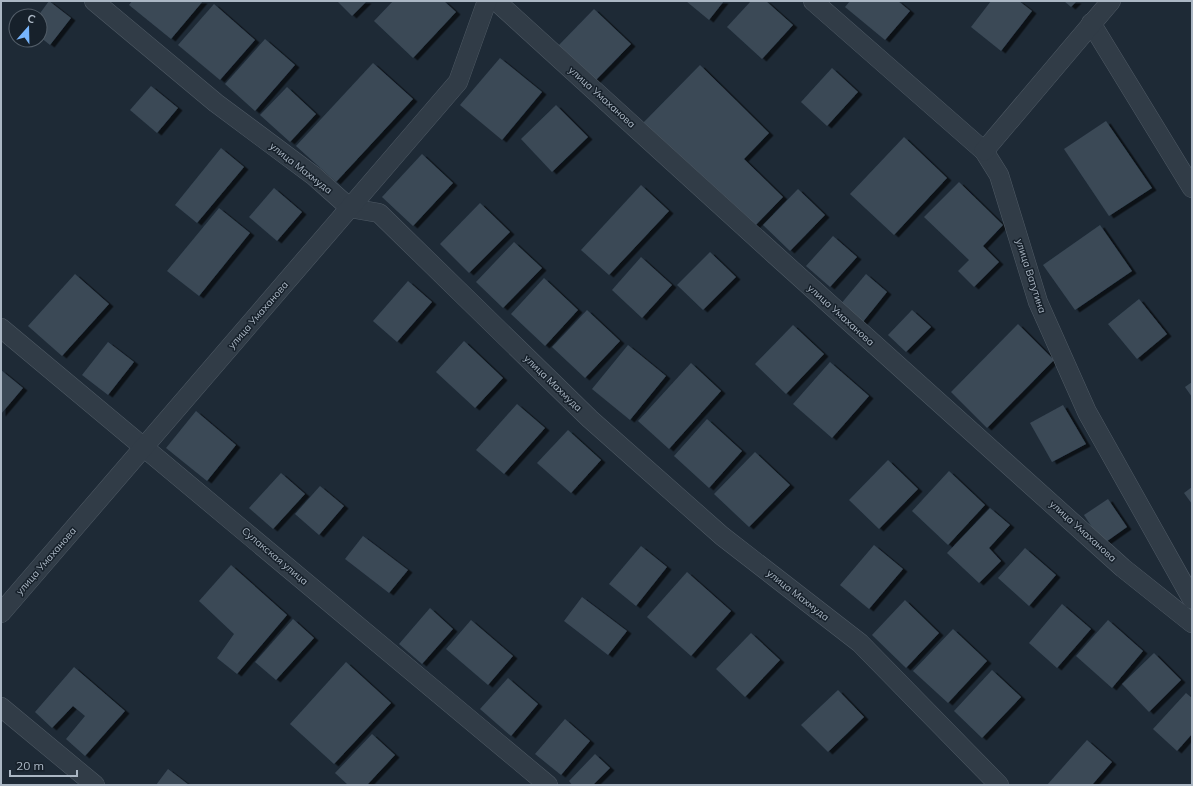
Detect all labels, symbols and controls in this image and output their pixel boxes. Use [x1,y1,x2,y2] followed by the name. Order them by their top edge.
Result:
[8,8,48,48] north arrow
[25,11,38,27] text: С
[566,64,638,130] street label: улица Умаханова
[267,139,335,197] street label: улица Махмуда
[1013,237,1049,315] street label: улица Ватутина
[225,278,291,352] street label: улица Умаханова
[805,282,877,348] street label: улица Умаханова
[521,352,585,414] street label: улица Махмуда
[1047,498,1119,564] street label: улица Умаханова
[13,524,79,598] street label: улица Умаханова
[239,524,311,588] street label: Сулакская улица
[764,566,832,624] street label: улица Махмуда
[10,752,77,778] scale bar
[16,758,44,773] text: 20 m

